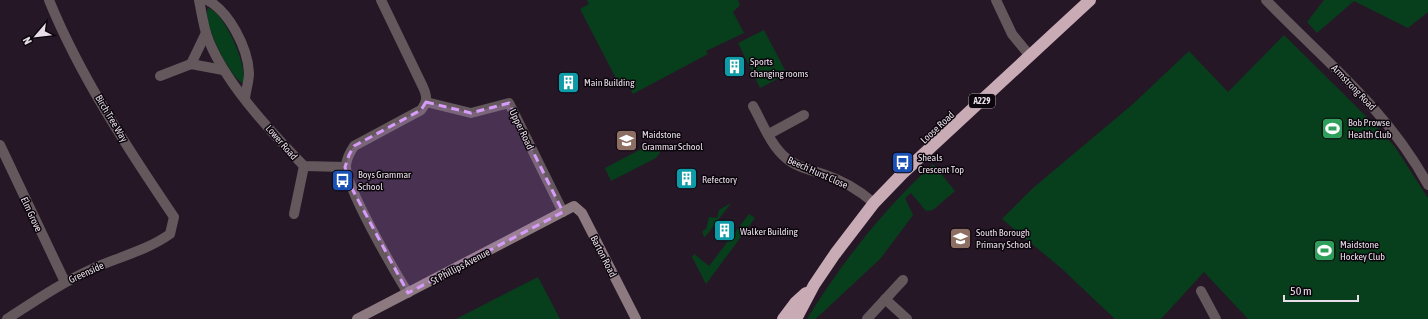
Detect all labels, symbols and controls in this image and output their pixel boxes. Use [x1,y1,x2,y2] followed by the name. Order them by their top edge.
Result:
[16,16,56,56] north arrow
[20,35,34,46] text: N
[721,54,747,80] building icon: Sports changing rooms
[750,56,809,79] place label: Sports changing rooms
[1329,62,1378,112] street label: Armstrong Road
[555,69,581,95] building icon: Main Building
[584,77,635,88] place label: Main Building
[93,93,130,144] street label: Birch Tree Way
[969,94,995,108] road number: A229
[507,107,536,151] street label: Upper Road
[918,109,957,146] street label: Loose Road
[1320,115,1346,141] sports icon: Bob Prowse Health Club
[1348,117,1392,140] place label: Bob Prowse Health Club
[264,123,300,162] street label: Lower Road
[614,127,640,153] school or university icon: Maidstone Grammar School
[642,129,703,152] place label: Maidstone Grammar School
[890,150,916,176] bus stop icon: Sheals Crescent Top
[918,152,964,175] place label: Sheals Crescent Top
[786,154,850,191] street label: Beech Hurst Close
[673,166,699,192] building icon: Refectory
[330,167,356,193] bus stop icon: Boys Grammar School
[358,169,412,192] place label: Boys Grammar School
[702,174,737,185] place label: Refectory
[19,195,45,234] street label: Elm Grove
[711,218,737,244] building icon: Walker Building
[947,225,973,251] school or university icon: South Borough Primary School
[740,226,799,237] place label: Walker Building
[976,227,1032,250] place label: South Borough Primary School
[588,234,619,279] street label: Barton Road
[1312,237,1338,263] sports icon: Maidstone Hockey Club
[1340,239,1385,262] place label: Maidstone Hockey Club
[429,246,492,287] street label: St Phillips Avenue
[67,259,106,285] street label: Greenside
[1284,277,1358,303] scale bar
[1290,284,1312,298] text: 50 m

